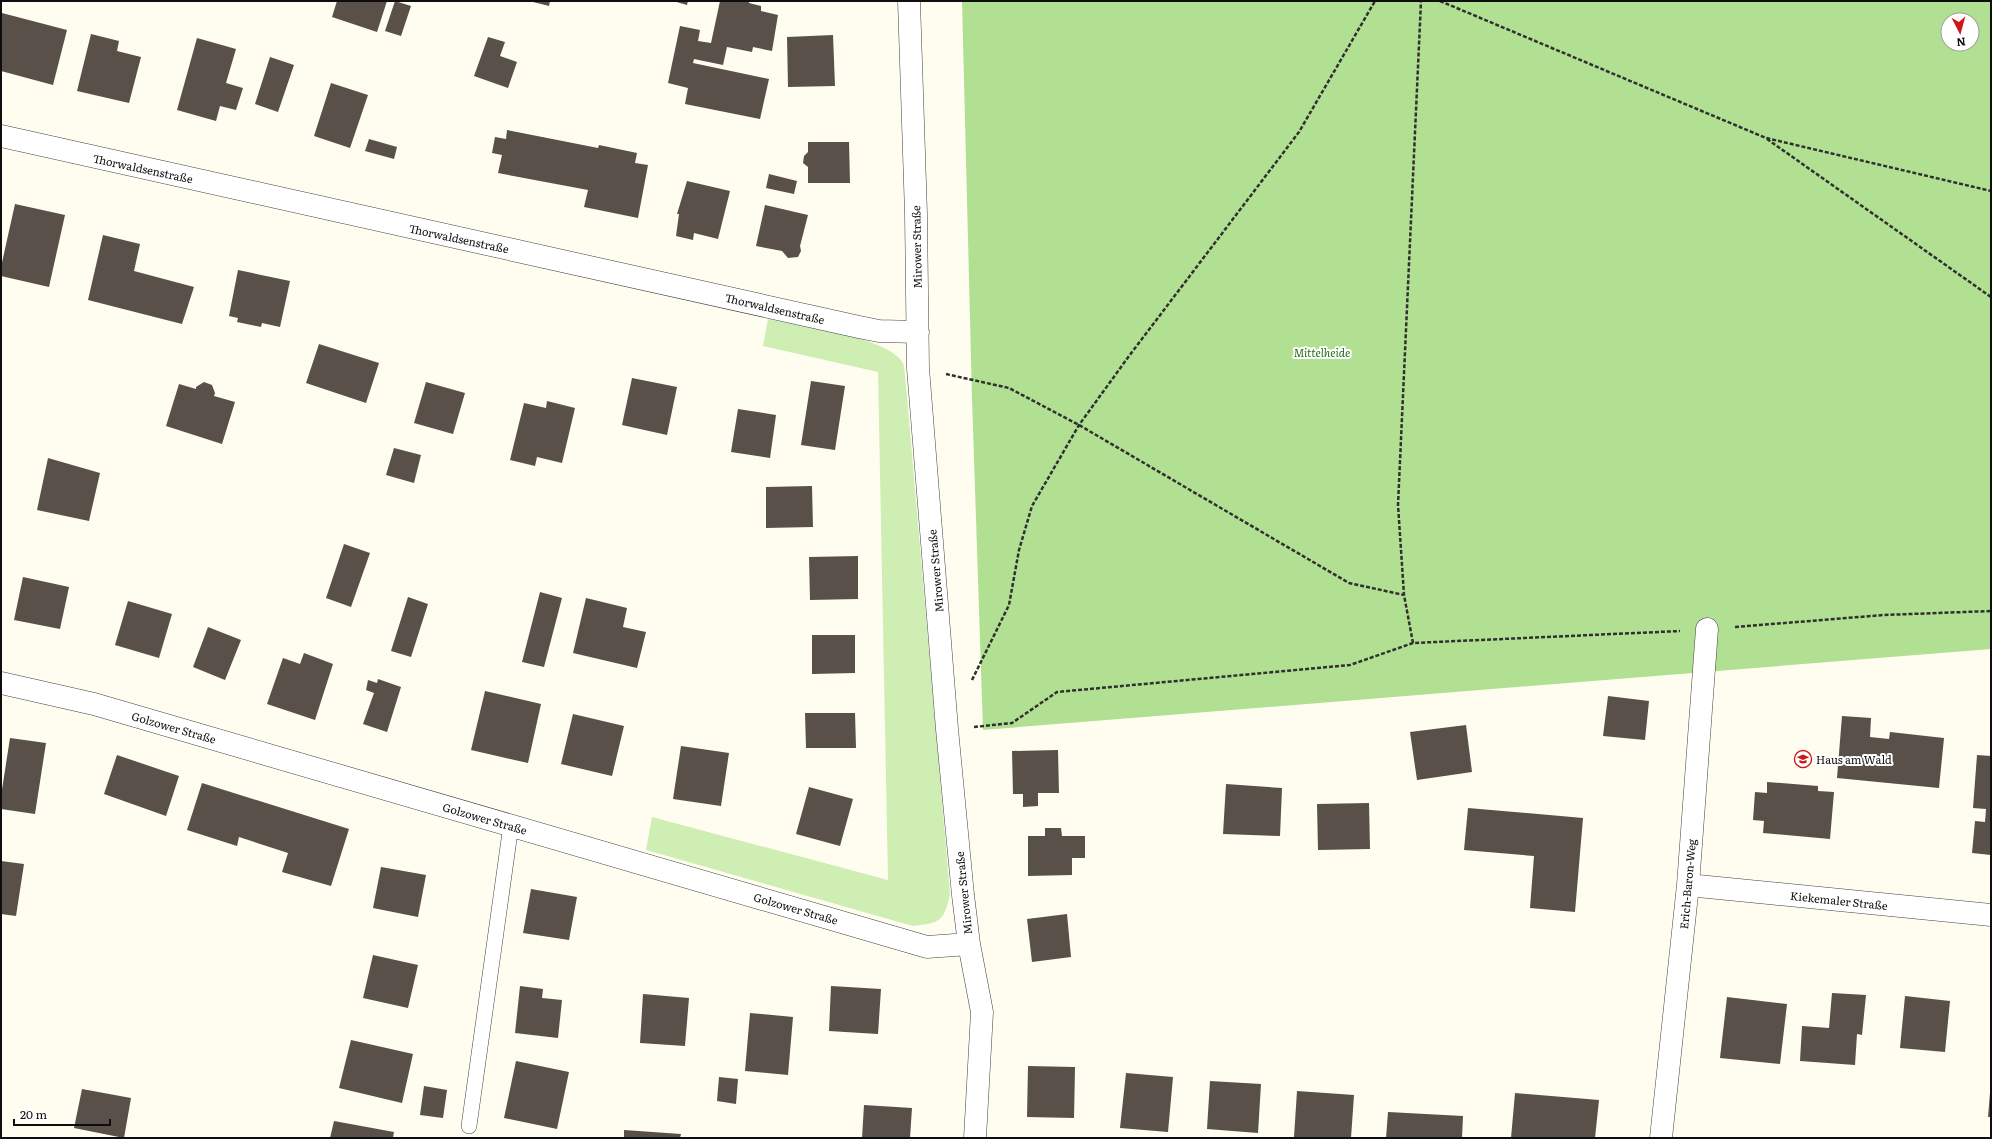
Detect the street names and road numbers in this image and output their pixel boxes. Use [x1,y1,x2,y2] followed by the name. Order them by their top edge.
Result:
[92,150,195,186] street label: Thorwaldsenstraße
[907,205,925,289] street label: Mirower Straße
[408,220,511,256] street label: Thorwaldsenstraße
[724,289,827,327] street label: Thorwaldsenstraße
[923,529,947,613] street label: Mirower Straße
[130,707,218,747] street label: Golzower Straße
[441,798,529,838] street label: Golzower Straße
[1675,837,1699,930] street label: Erich-Baron-Weg
[951,850,975,935] street label: Mirower Straße
[1790,887,1889,913] street label: Kiekemaler Straße
[752,888,840,928] street label: Golzower Straße

